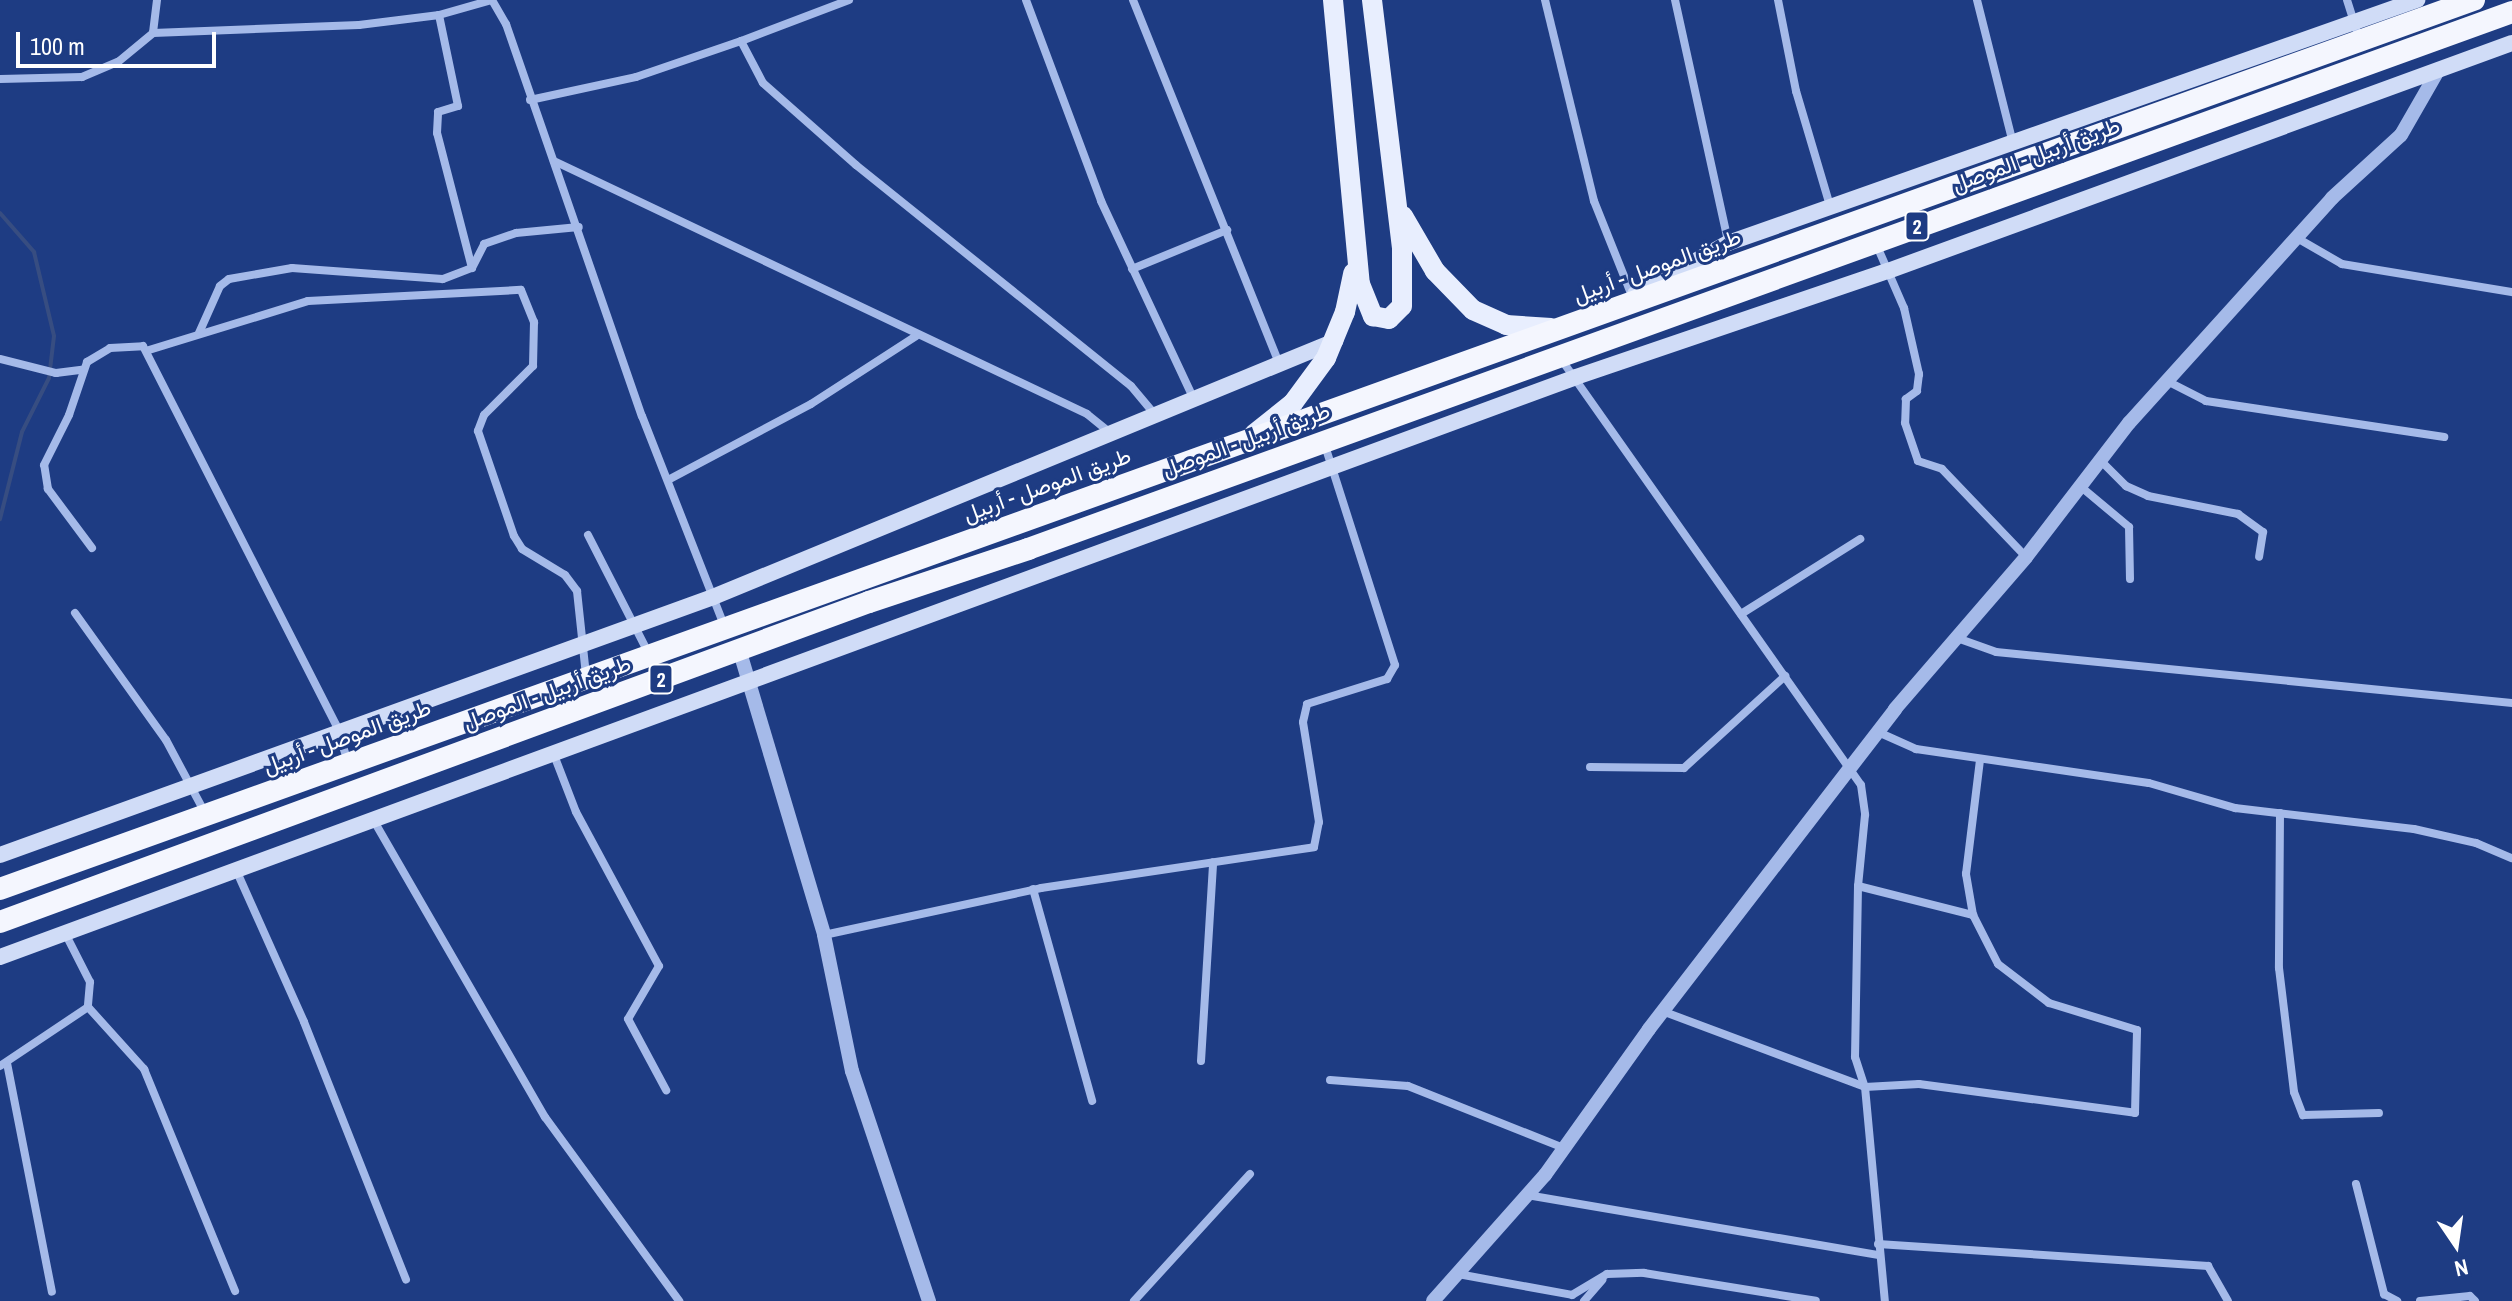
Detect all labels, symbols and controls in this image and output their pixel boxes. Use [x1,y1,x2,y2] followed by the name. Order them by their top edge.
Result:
[20,16,220,66] scale bar
[30,30,85,62] text: 100 m
[1948,112,2124,198] street label: طريق أربيل - الموصل
[1903,210,1931,242] road number: 2
[1569,223,1745,309] street label: طريق الموصل - أربيل
[1158,397,1334,483] street label: طريق أربيل - الموصل
[959,442,1135,528] street label: طريق الموصل - أربيل
[459,650,635,736] street label: طريق أربيل - الموصل
[647,663,675,695] road number: 2
[259,694,435,780] street label: طريق الموصل - أربيل
[2416,1205,2496,1285] north arrow
[2452,1252,2471,1284] text: N

